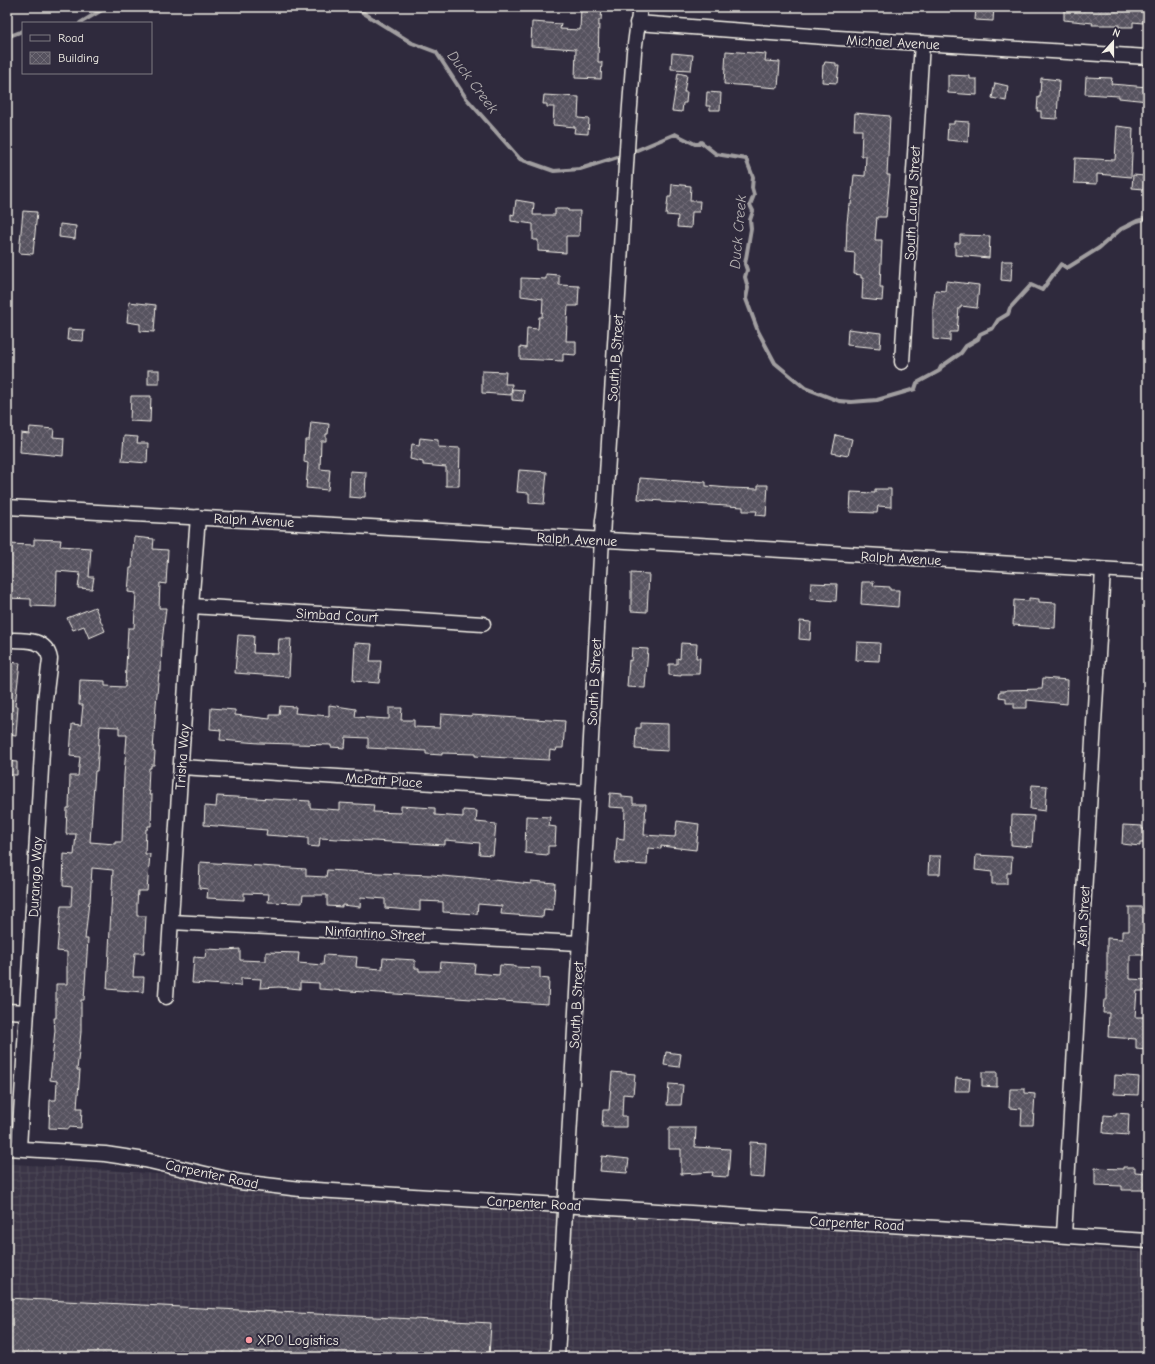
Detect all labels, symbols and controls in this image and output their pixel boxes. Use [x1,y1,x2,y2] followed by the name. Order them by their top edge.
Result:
[22,22,152,74] legend
[1093,22,1133,62] north arrow
[1111,26,1122,40] text: N
[58,31,84,45] text: Road
[846,32,940,53] street label: Michael Avenue
[444,47,503,118] water label: Duck Creek
[58,51,99,65] text: Building
[901,144,924,261] street label: South Laurel Street
[726,194,750,270] water label: Duck Creek
[604,313,627,402] street label: South B Street
[213,510,295,531] street label: Ralph Avenue
[536,529,618,550] street label: Ralph Avenue
[860,548,942,569] street label: Ralph Avenue
[296,605,379,626] street label: Simbad Court
[584,637,605,726] street label: South B Street
[172,723,193,791] street label: Trisha Way
[345,769,423,792] street label: McPatt Place
[25,836,46,918] street label: Durango Way
[1073,884,1094,947] street label: Ash Street
[324,922,427,945] street label: Ninfantino Street
[566,960,587,1049] street label: South B Street
[164,1156,260,1193] street label: Carpenter Road
[486,1193,582,1214] street label: Carpenter Road
[809,1213,905,1234] street label: Carpenter Road
[257,1332,339,1349] place label: XPO Logistics
[244,1335,254,1345] marker: XPO Logistics

